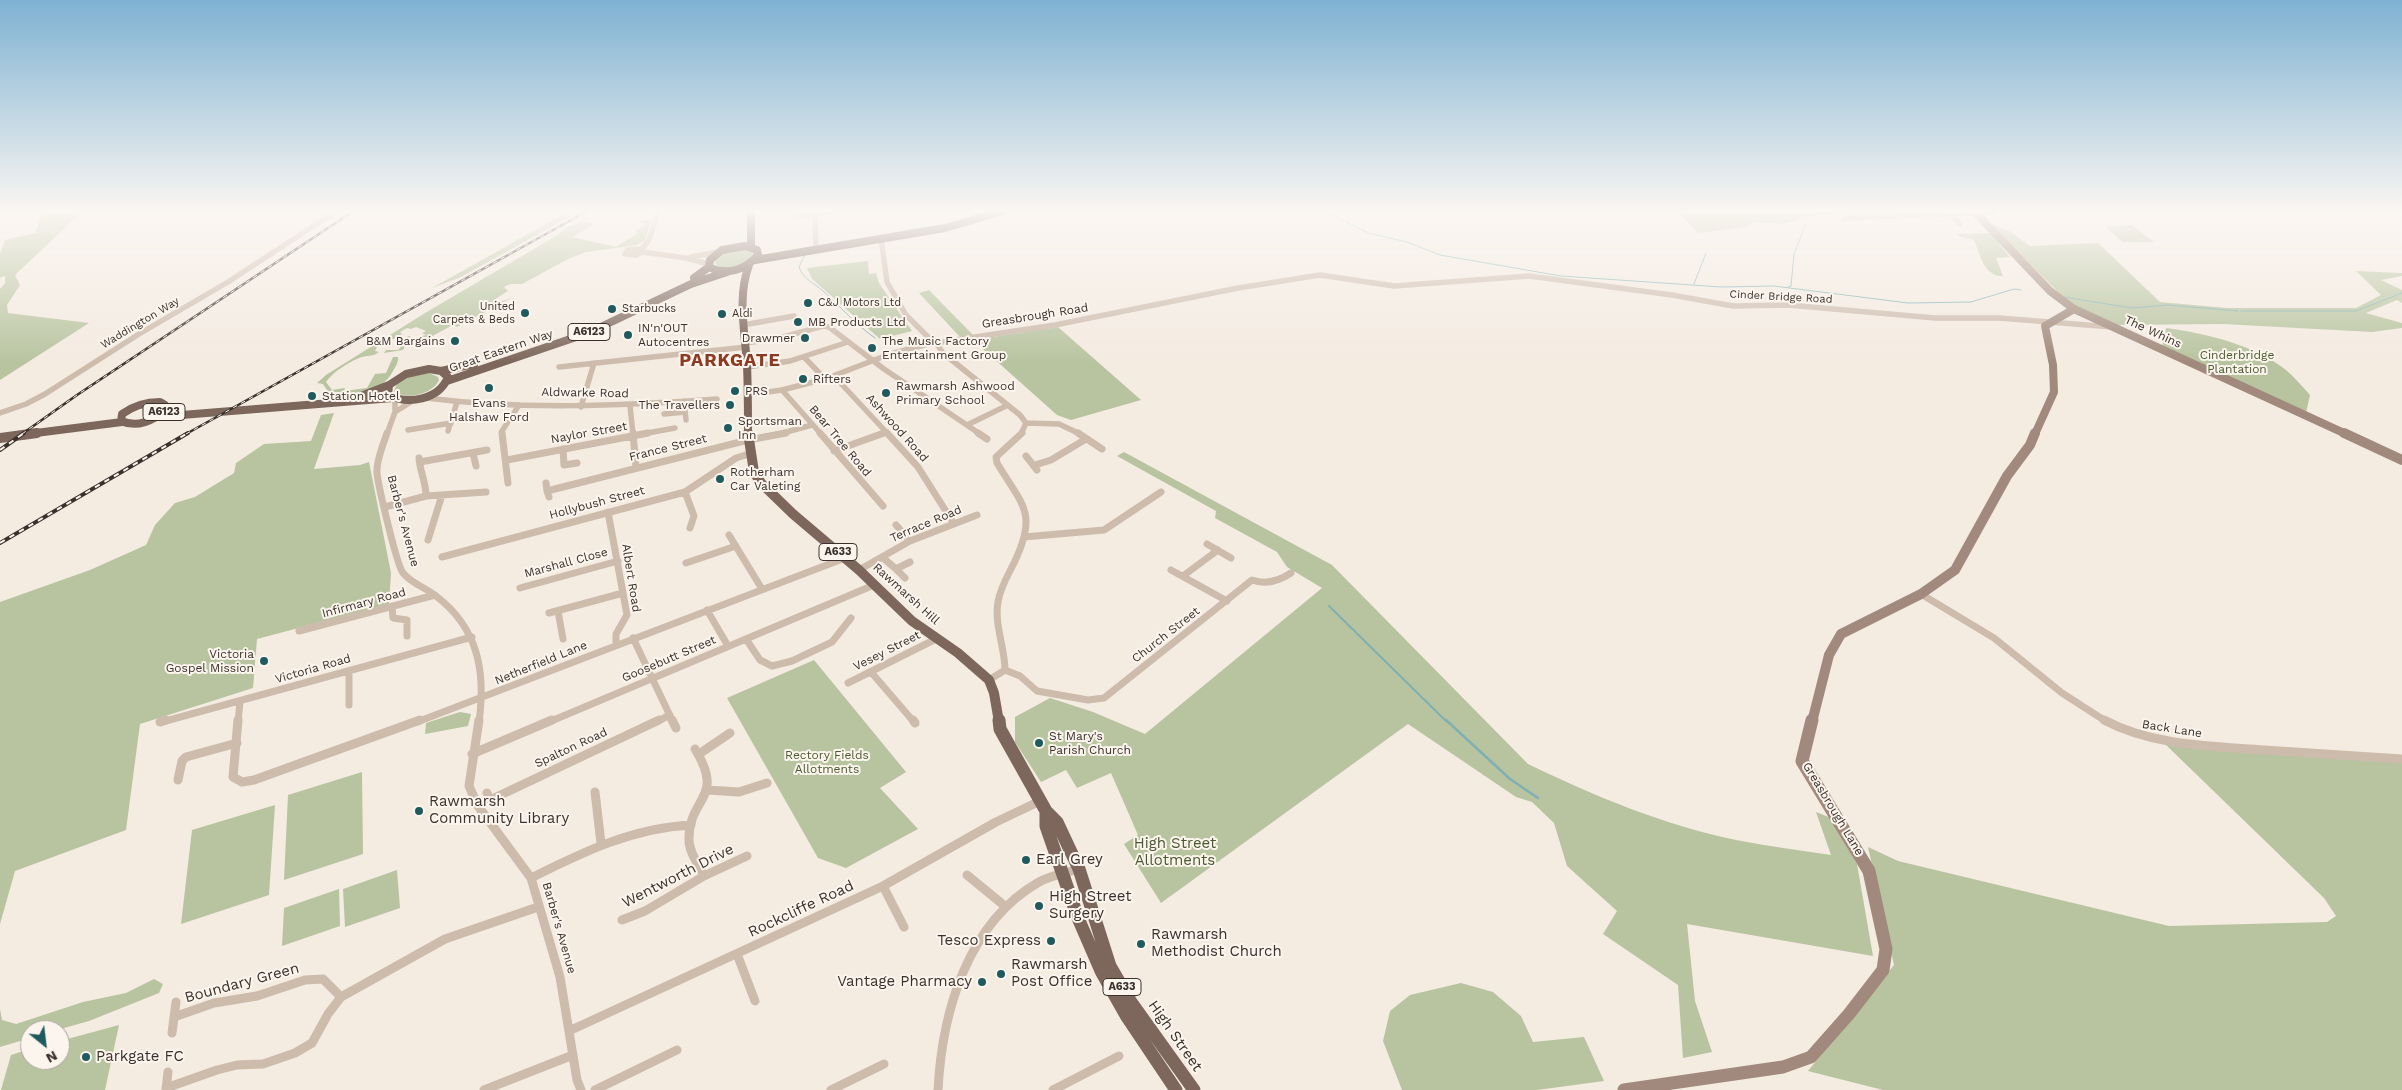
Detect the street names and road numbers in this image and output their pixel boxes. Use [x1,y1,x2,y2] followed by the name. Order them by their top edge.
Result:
[1729,288,1833,306] street label: Cinder Bridge Road
[98,294,182,352] street label: Waddington Way
[981,300,1089,332] street label: Greasbrough Road
[2122,313,2184,351] street label: The Whins
[568,324,610,341] road number: A6123
[447,326,555,376] street label: Great Eastern Way
[541,385,629,401] street label: Aldwarke Road
[863,391,931,465] street label: Ashwood Road
[806,402,874,480] street label: Bear Tree Road
[143,404,185,421] road number: A6123
[550,419,628,447] street label: Naylor Street
[628,431,708,465] street label: France Street
[384,474,422,568] street label: Barber's Avenue
[548,483,646,523] street label: Hollybush Street
[888,502,964,546] street label: Terrace Road
[618,543,644,613] street label: Albert Road
[819,544,857,560] road number: A633
[523,545,609,581] street label: Marshall Close
[870,560,942,628] street label: Rawmarsh Hill
[320,585,408,621] street label: Infirmary Road
[1129,604,1203,666] street label: Church Street
[851,628,923,674] street label: Vesey Street
[620,633,718,685] street label: Goosebutt Street
[493,638,589,688] street label: Netherfield Lane
[273,651,353,687] street label: Victoria Road
[2141,717,2203,741] street label: Back Lane
[532,725,610,771] street label: Spalton Road
[1799,760,1867,858] street label: Greasbrough Lane
[619,840,737,912] street label: Wentworth Drive
[745,877,857,941] street label: Rockcliffe Road
[539,881,579,975] street label: Barber's Avenue
[183,959,301,1007] street label: Boundary Green
[1103,979,1141,996] road number: A633
[1144,997,1206,1075] street label: High Street

